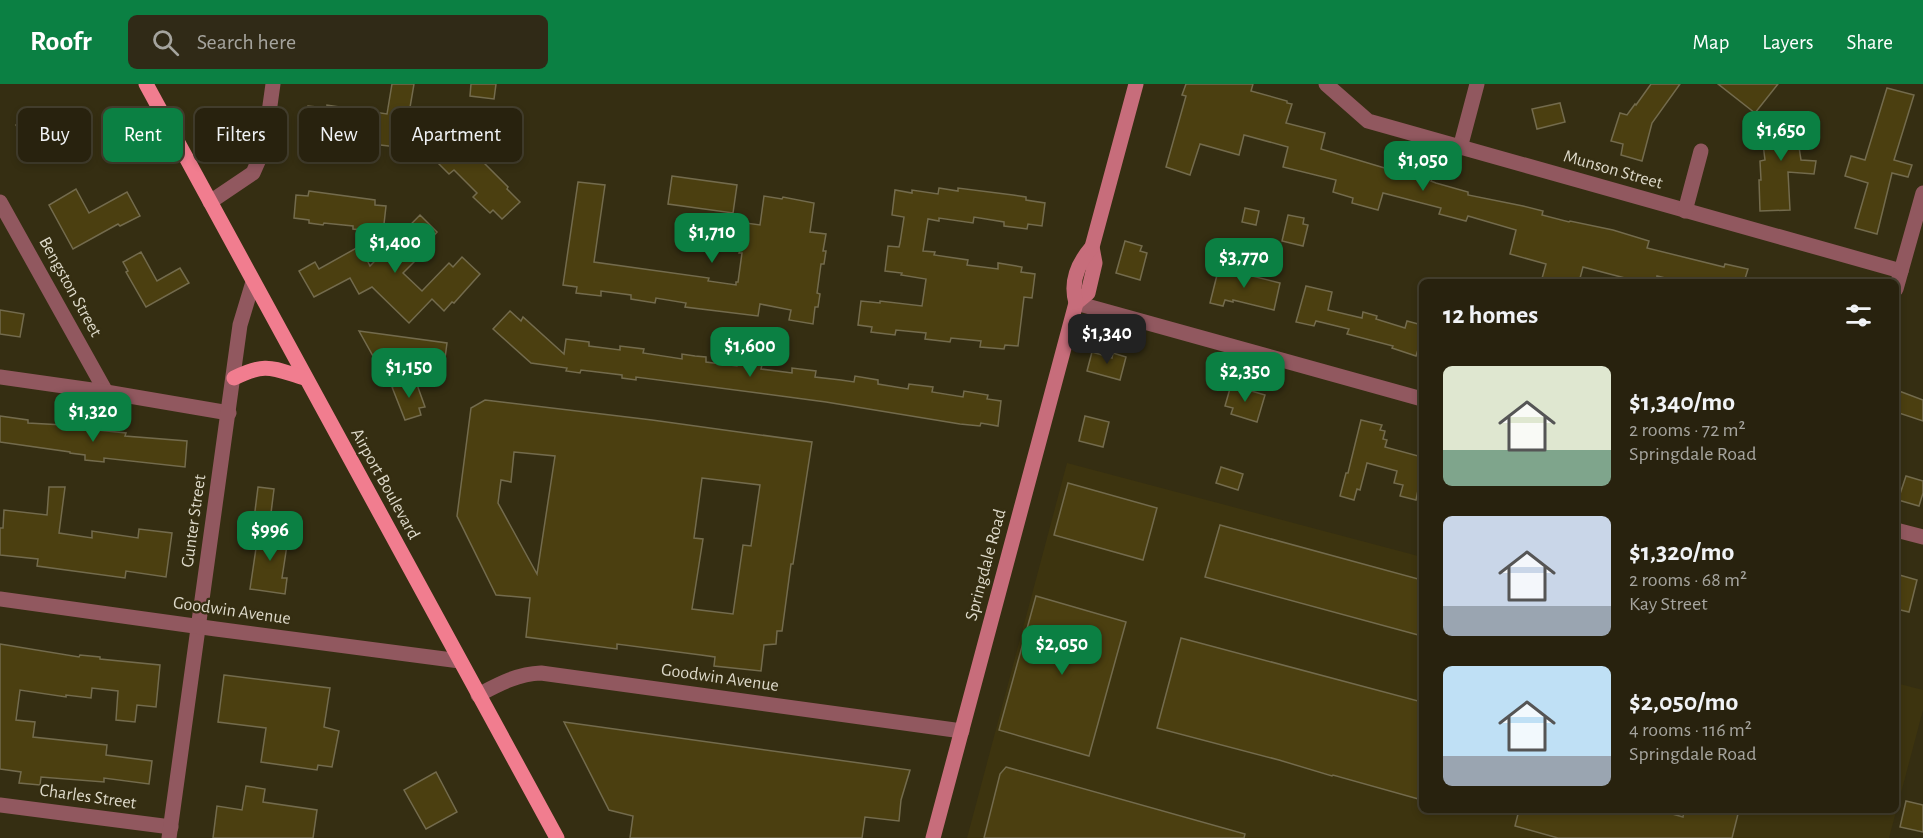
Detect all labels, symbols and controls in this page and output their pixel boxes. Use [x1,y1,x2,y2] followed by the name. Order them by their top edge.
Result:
[128,15,548,69] search box
[149,26,182,59] icon: search
[30,28,92,56] text: Roofr
[197,31,296,53] text: Search here
[1693,32,1729,53] text: Map
[1762,32,1813,53] text: Layers
[1846,32,1893,53] text: Share
[18,108,91,162] chip: Buy
[103,108,183,162] chip: Rent
[195,108,287,162] chip: Filters
[299,108,379,162] chip: New
[391,108,522,162] chip: Apartment
[1732,111,1830,162] pin: $1,650
[1756,120,1806,140] text: $1,650
[1374,141,1472,192] pin: $1,050
[1561,147,1665,193] street label: Munson Street
[1398,150,1448,170] text: $1,050
[663,213,761,264] pin: $1,710
[688,222,736,242] text: $1,710
[346,223,444,274] pin: $1,400
[369,232,421,252] text: $1,400
[35,234,105,340] street label: Bengston Street
[1195,238,1293,289] pin: $3,770
[1219,247,1269,267] text: $3,770
[1842,299,1875,332] icon: filters
[1443,302,1538,328] text: 12 homes
[1058,314,1156,365] pin: $1,340
[1082,323,1132,343] text: $1,340
[701,327,799,378] pin: $1,600
[724,336,776,356] text: $1,600
[360,348,458,399] pin: $1,150
[1196,352,1294,403] pin: $2,350
[385,357,433,377] text: $1,150
[1220,361,1270,381] text: $2,350
[1629,389,1735,415] text: $1,340/mo
[1491,390,1563,462] icon: home
[44,392,142,443] pin: $1,320
[68,401,118,421] text: $1,320
[1629,420,1746,440] text: 2 rooms · 72 m²
[347,426,423,542] street label: Airport Boulevard
[1629,444,1757,464] text: Springdale Road
[179,473,209,569] street label: Gunter Street
[962,507,1010,623] street label: Springdale Road
[234,511,306,562] pin: $996
[251,520,289,540] text: $996
[1629,539,1734,565] text: $1,320/mo
[1491,540,1563,612] icon: home
[1629,570,1747,590] text: 2 rooms · 68 m²
[172,594,292,628] street label: Goodwin Avenue
[1629,594,1708,614] text: Kay Street
[1013,625,1111,676] pin: $2,050
[1036,634,1088,654] text: $2,050
[660,661,780,695] street label: Goodwin Avenue
[1629,689,1738,715] text: $2,050/mo
[1491,690,1563,762] icon: home
[1629,720,1752,740] text: 4 rooms · 116 m²
[1629,744,1757,764] text: Springdale Road
[39,781,138,813] street label: Charles Street

